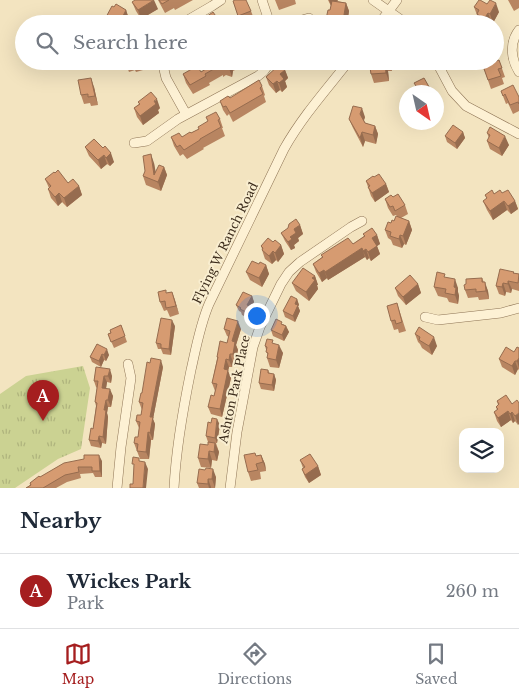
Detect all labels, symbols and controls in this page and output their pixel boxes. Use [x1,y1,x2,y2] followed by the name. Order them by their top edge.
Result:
[15,15,504,70] search box
[33,29,61,57] icon: search
[73,31,188,54] text: Search here
[399,85,444,130] north arrow
[189,180,261,306] street label: Flying W Ranch Road
[244,303,270,329] your location
[215,333,253,445] street label: Ashton Park Place
[27,380,59,421] pin: A
[459,428,504,473] map controls
[459,428,504,473] button: layers
[20,508,101,534] text: Nearby
[67,570,191,593] text: Wickes Park
[30,581,42,601] text: A
[446,581,499,601] text: 260 m
[67,593,104,613] text: Park
[62,640,94,688] tab: Map
[217,640,292,688] tab: Directions
[415,640,457,688] tab: Saved

